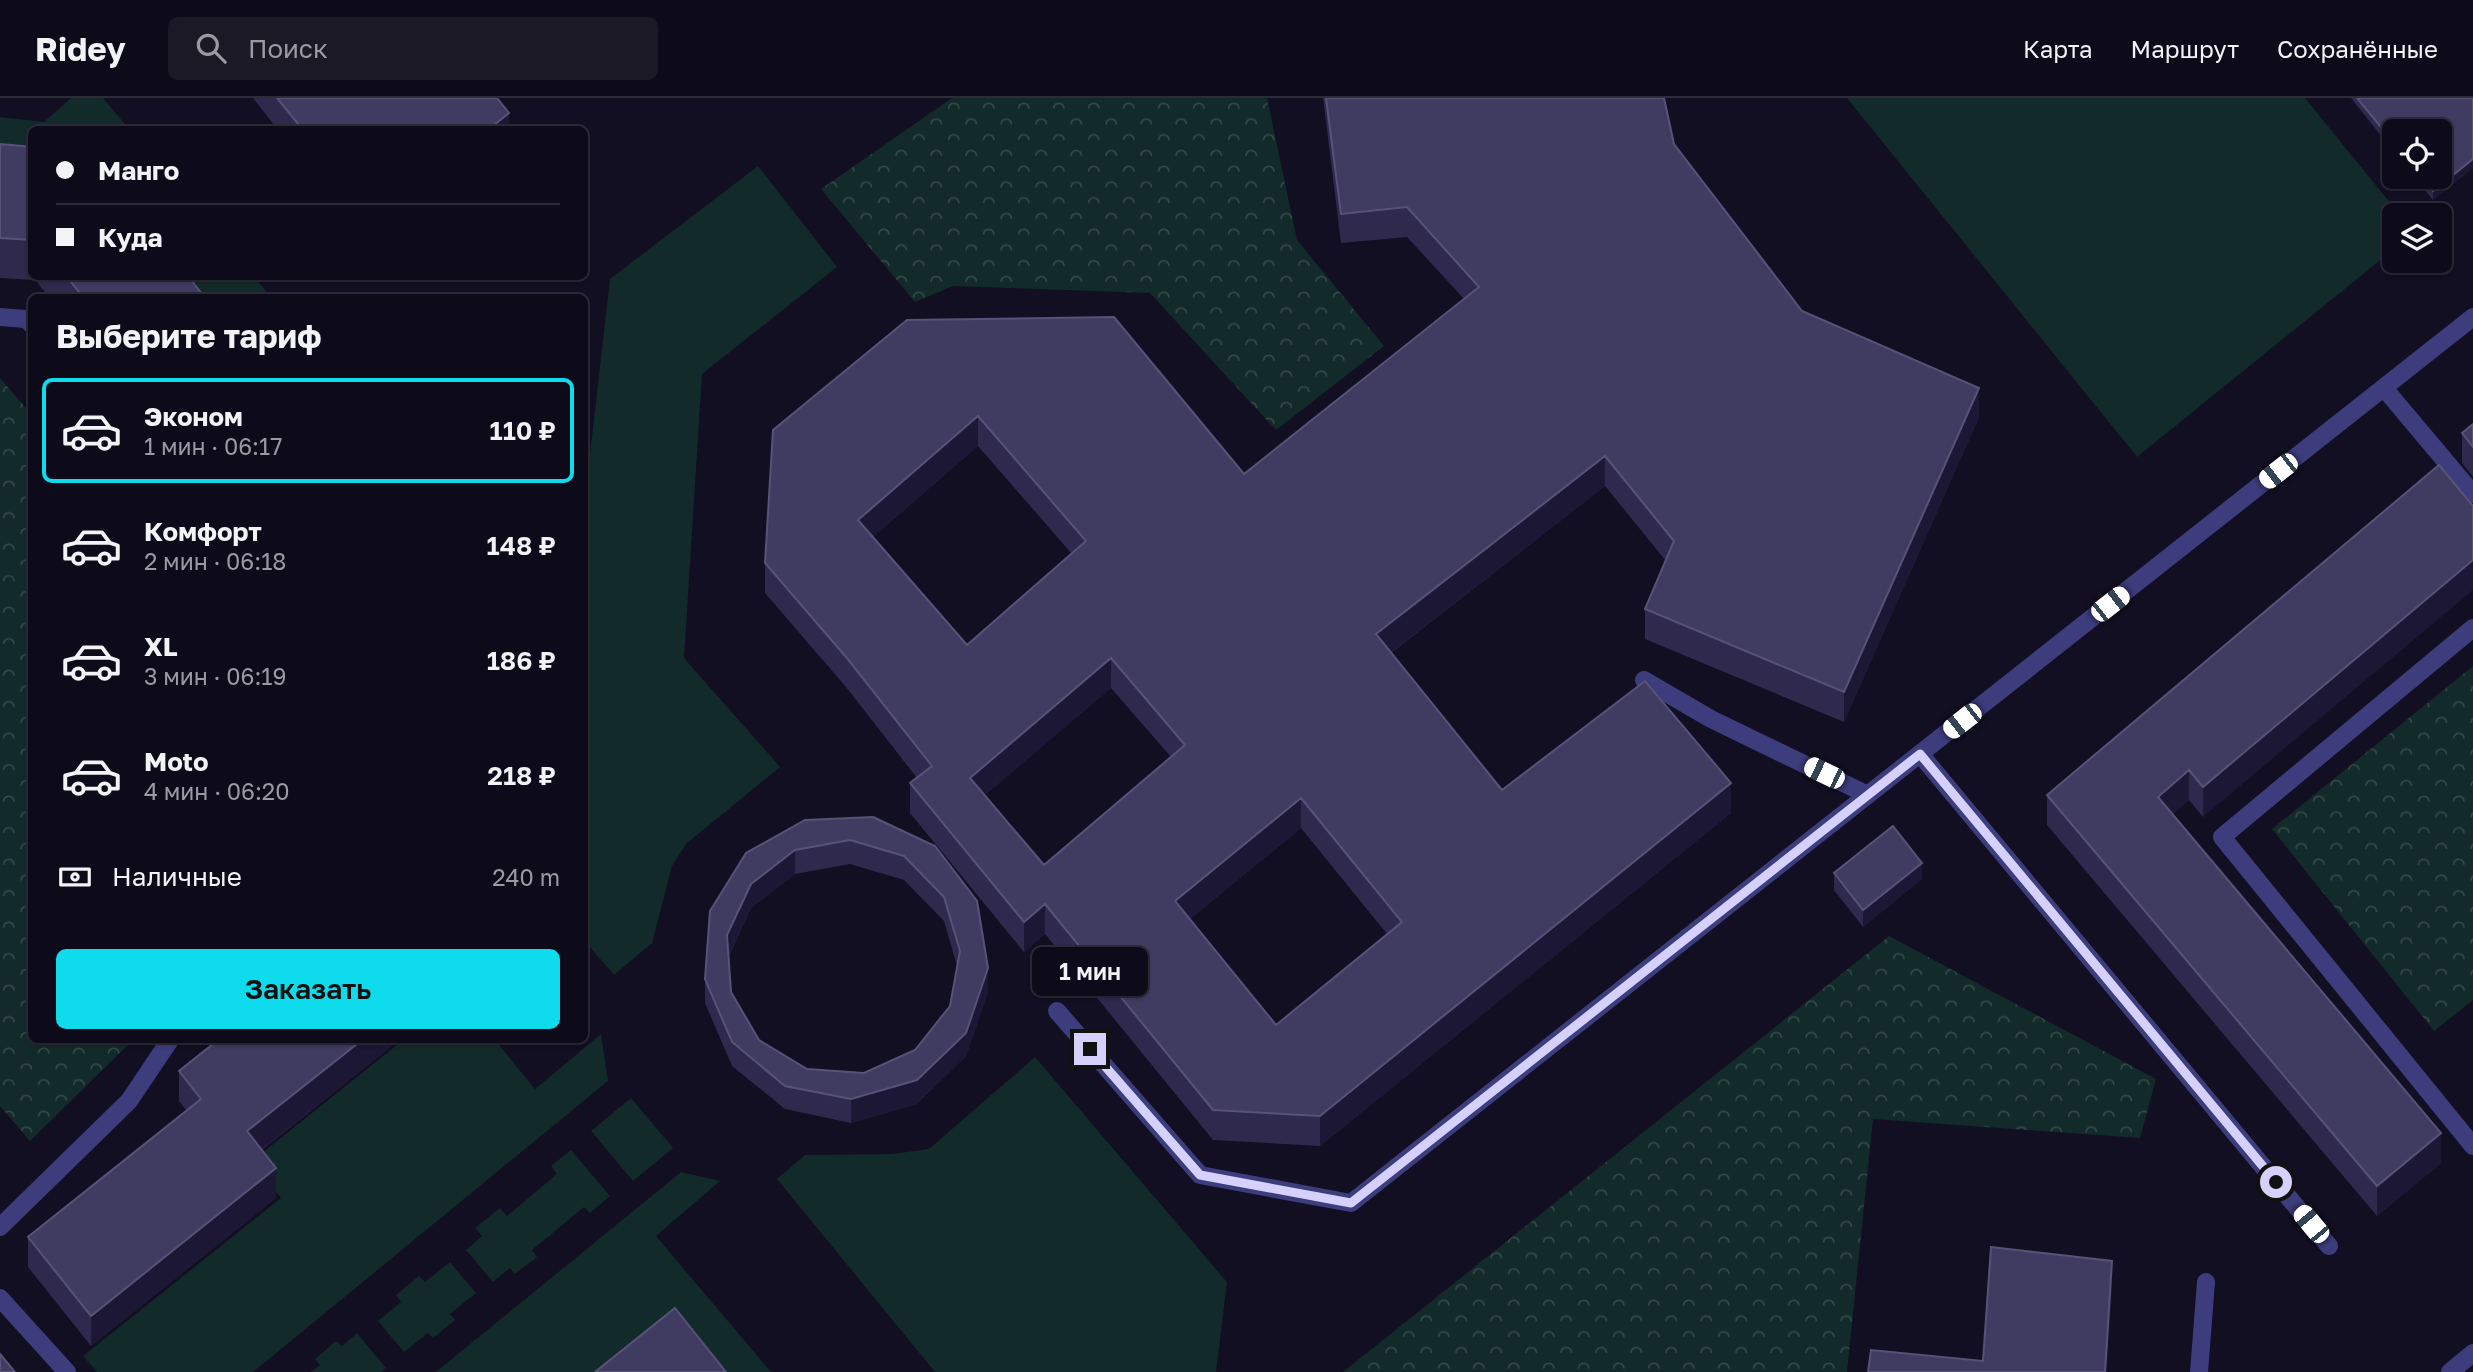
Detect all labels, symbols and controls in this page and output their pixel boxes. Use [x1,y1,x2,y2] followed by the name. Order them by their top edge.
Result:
[168,17,658,80] search box
[35,29,126,68] text: Ridey
[192,29,230,67] icon: search
[248,33,328,64] text: Поиск
[2023,34,2093,63] text: Карта
[2131,34,2239,63] text: Маршрут
[2277,34,2438,63] text: Сохранённые
[2382,119,2452,273] map controls
[2382,119,2452,189] button: locate
[98,155,179,186] text: Манго
[2382,203,2452,273] button: layers
[98,222,163,253] text: Куда
[56,317,322,355] text: Выберите тариф
[60,399,123,462] icon: car
[144,401,243,432] text: Эконом
[490,415,556,446] text: 110 ₽
[144,432,282,460] text: 1 мин · 06:17
[2255,450,2302,492] car
[60,514,123,577] icon: car
[144,516,262,547] text: Комфорт
[487,530,556,561] text: 148 ₽
[144,547,286,575] text: 2 мин · 06:18
[2087,583,2134,625] car
[60,629,123,692] icon: car
[144,631,178,662] text: XL
[487,645,556,676] text: 186 ₽
[144,662,286,690] text: 3 мин · 06:19
[1939,700,1986,742] car
[60,744,123,807] icon: car
[144,746,209,777] text: Moto
[1801,754,1848,792] car
[487,760,556,791] text: 218 ₽
[144,777,289,805] text: 4 мин · 06:20
[56,858,94,896] icon: cash
[112,861,242,892] text: Наличные
[492,863,560,891] text: 240 m
[1032,948,1148,996] callout: 1 мин
[56,949,560,1029] button: Заказать
[1059,957,1121,985] text: 1 мин
[1074,1033,1106,1065] route end
[2260,1166,2292,1198] route start
[2290,1201,2333,1247] car

